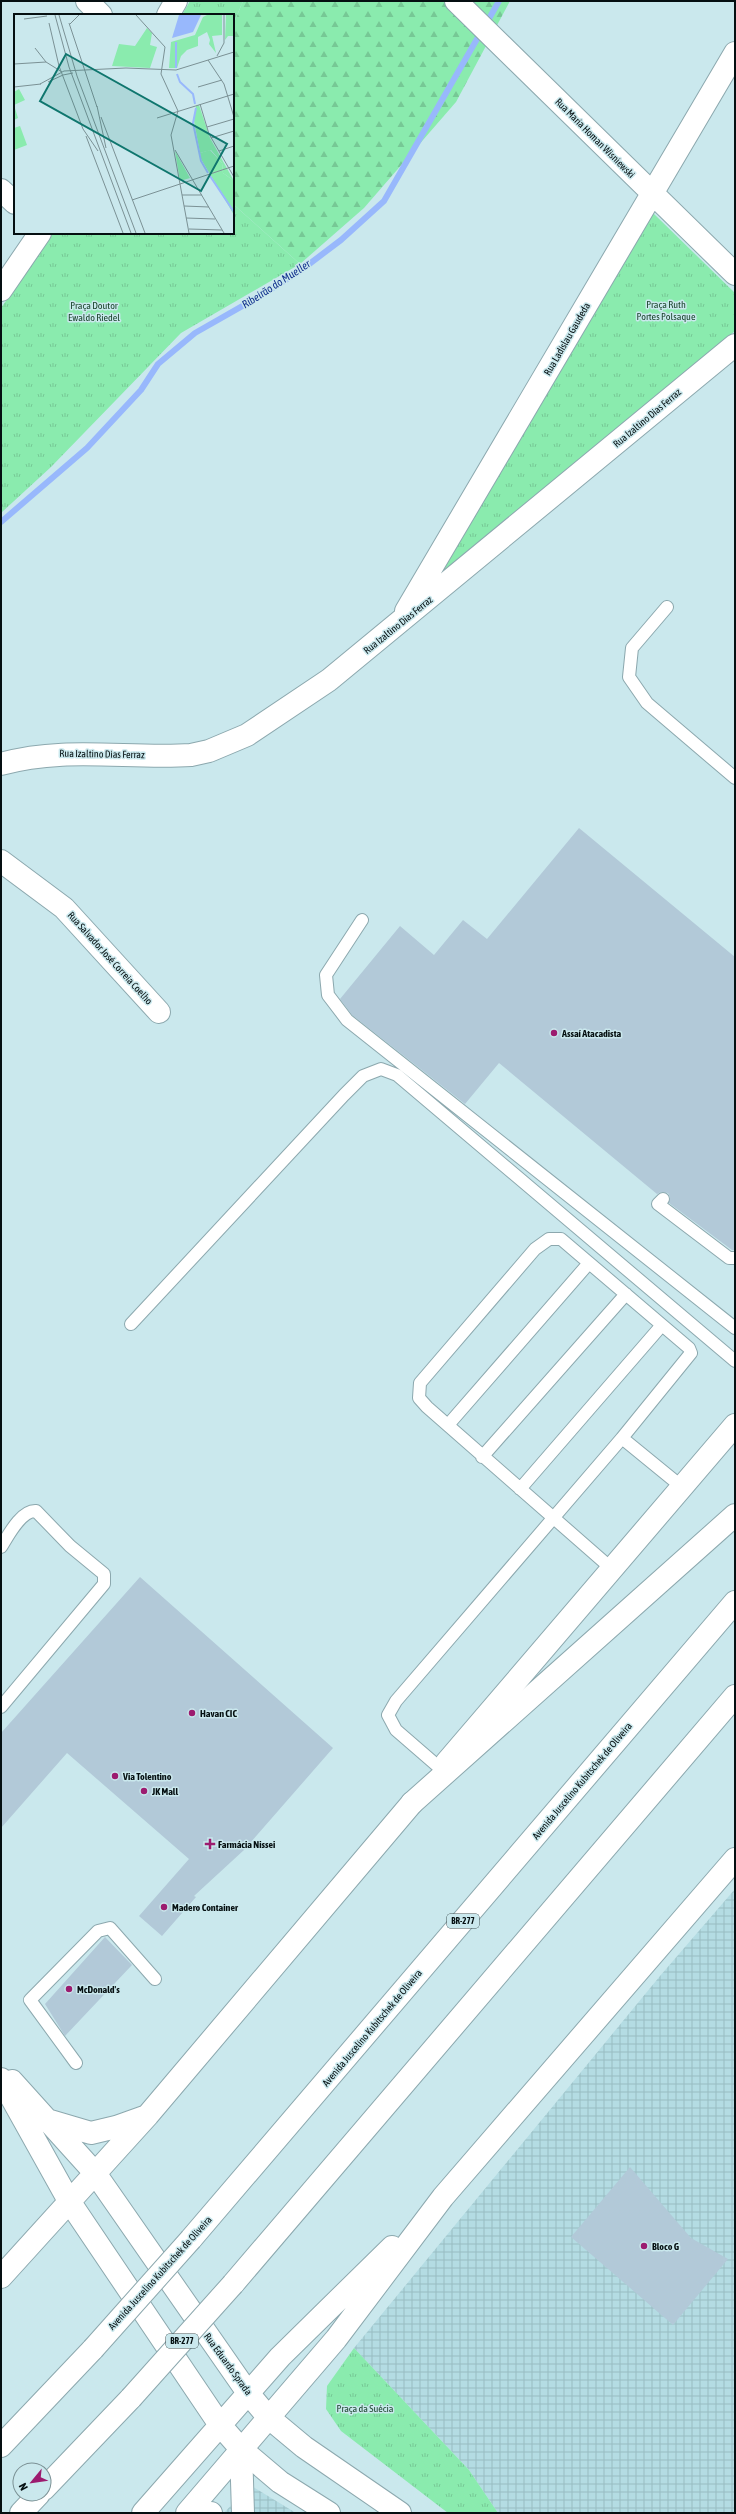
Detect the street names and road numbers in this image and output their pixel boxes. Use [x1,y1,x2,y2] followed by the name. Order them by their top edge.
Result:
[553,96,637,180] street label: Rua Maria Homan Wisniewski
[542,301,592,377] street label: Rua Ladislau Gaudeda
[611,386,683,450] street label: Rua Izaltino Dias Ferraz
[361,594,435,656] street label: Rua Izaltino Dias Ferraz
[59,748,145,760] street label: Rua Izaltino Dias Ferraz
[65,909,155,1007] street label: Rua Salvador José Correia Coelho
[530,1720,634,1841] street label: Avenida Juscelino Kubitschek de Oliveira
[447,1914,479,1928] road number: BR-277
[320,1967,424,2088] street label: Avenida Juscelino Kubitschek de Oliveira
[106,2214,214,2332] street label: Avenida Juscelino Kubitschek de Oliveira
[202,2331,254,2397] street label: Rua Eduardo Sprada
[166,2334,198,2348] road number: BR-277

